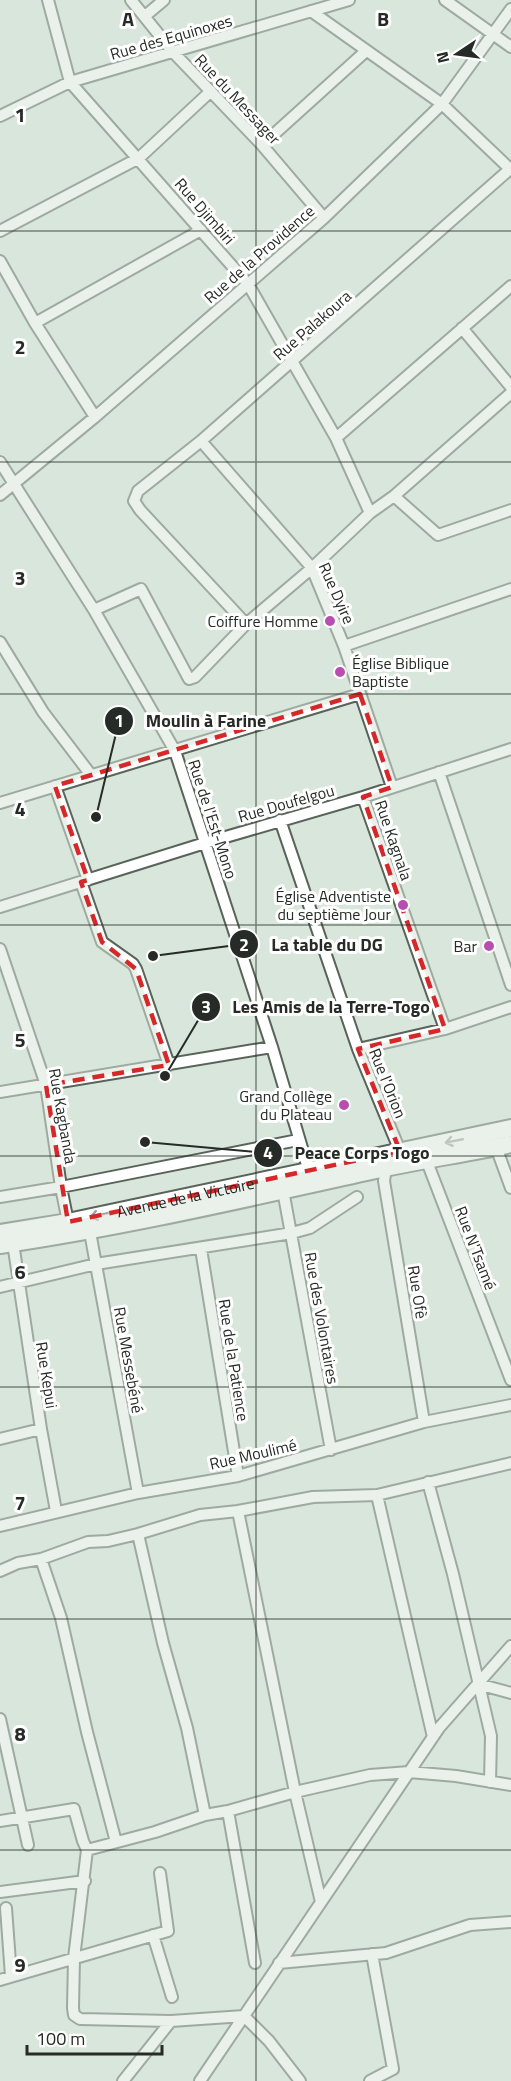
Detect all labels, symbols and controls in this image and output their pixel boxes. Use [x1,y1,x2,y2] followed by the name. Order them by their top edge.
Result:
[122,3,134,34] text: A
[377,3,389,34] text: B
[107,8,235,66] street label: Rue des Equinoxes
[427,24,487,84] north arrow
[189,48,287,150] street label: Rue du Messager
[429,49,455,65] text: N
[14,99,26,130] text: 1
[169,172,241,250] street label: Rue Djimbiri
[198,199,320,309] street label: Rue de la Providence
[268,284,356,366] street label: Rue Palakoura
[14,331,26,362] text: 2
[313,558,361,628] street label: Rue Dyire
[14,562,26,593] text: 3
[207,609,318,633] place label: Coiffure Homme
[323,614,337,628] marker: Coiffure Homme
[352,651,449,693] place label: Église Biblique Baptiste
[333,665,347,679] marker: Église Biblique Baptiste
[104,703,278,739] callout: Moulin à Farine
[114,707,124,734] text: 1
[146,707,266,734] text: Moulin à Farine
[182,756,244,882] street label: Rue de l'Est-Mono
[235,778,337,828] street label: Rue Doufelgou
[14,793,26,824] text: 4
[369,797,419,883] street label: Rue Kagnala
[276,884,391,926] place label: Église Adventiste du septième Jour
[396,898,410,912] marker: Église Adventiste du septième Jour
[229,926,394,962] callout: La table du DG
[239,931,249,958] text: 2
[271,931,383,958] text: La table du DG
[454,934,477,958] place label: Bar
[482,939,496,953] marker: Bar
[191,989,442,1025] callout: Les Amis de la Terre-Togo
[201,993,211,1020] text: 3
[232,993,430,1020] text: Les Amis de la Terre-Togo
[14,1024,26,1055] text: 5
[363,1044,413,1122] street label: Rue l'Orion
[43,1066,83,1166] street label: Rue Kagbanda
[239,1084,332,1126] place label: Grand Collège du Plateau
[337,1098,351,1112] marker: Grand Collège du Plateau
[253,1135,442,1171] callout: Peace Corps Togo
[445,1136,464,1147] one-way arrow
[263,1139,273,1166] text: 4
[294,1139,430,1166] text: Peace Corps Togo
[115,1171,256,1223] street label: Avenue de la Victoire
[449,1203,503,1293] street label: Rue N'Tsamé
[89,1210,108,1222] one-way arrow
[299,1250,345,1386] street label: Rue des Volontaires
[14,1256,26,1287] text: 6
[402,1264,434,1320] street label: Rue Ofè
[212,1297,256,1423] street label: Rue de la Patience
[108,1305,150,1415] street label: Rue Messebéné
[30,1340,64,1410] street label: Rue Kepui
[207,1432,299,1476] street label: Rue Moulimé
[14,1487,26,1518] text: 7
[14,1718,26,1749] text: 8
[14,1949,26,1980] text: 9
[27,2018,162,2056] scale bar
[36,2025,85,2052] text: 100 m

